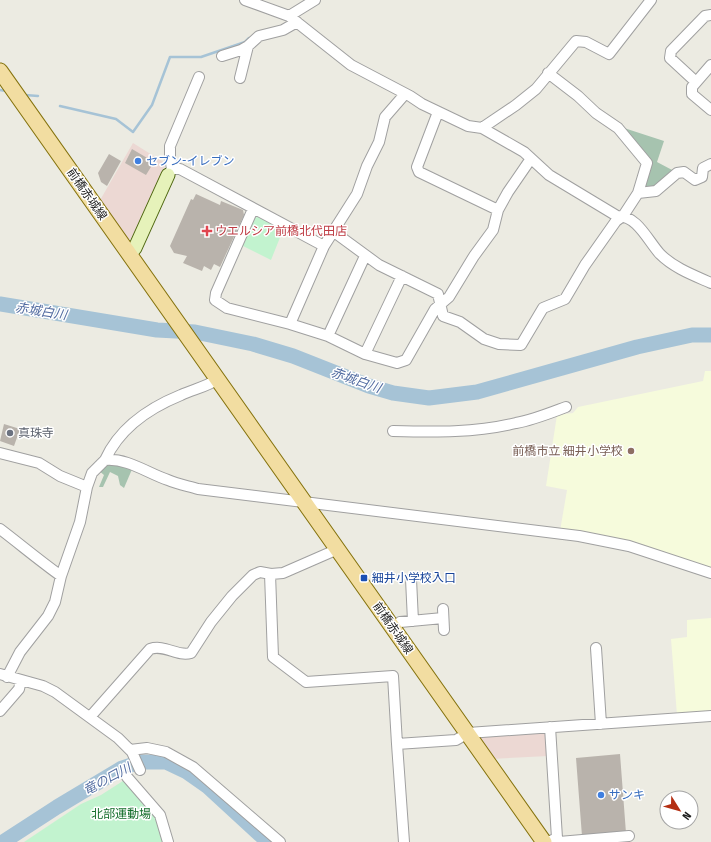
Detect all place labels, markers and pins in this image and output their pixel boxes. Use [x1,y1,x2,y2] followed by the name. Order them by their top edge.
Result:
[146,154,234,168] place label: セブン-イレブン
[133,156,143,166] marker: セブン-イレブン
[215,224,347,238] place label: ウエルシア前橋北代田店
[202,226,212,236] marker: ウエルシア前橋北代田店
[18,426,54,440] place label: 真珠寺
[5,428,15,438] marker: 真珠寺
[512,444,623,458] place label: 前橋市立 細井小学校
[626,446,636,456] marker: 前橋市立 細井小学校
[372,571,456,585] place label: 細井小学校入口
[359,573,369,583] marker: 細井小学校入口
[609,788,645,802] place label: サンキ
[596,790,606,800] marker: サンキ

